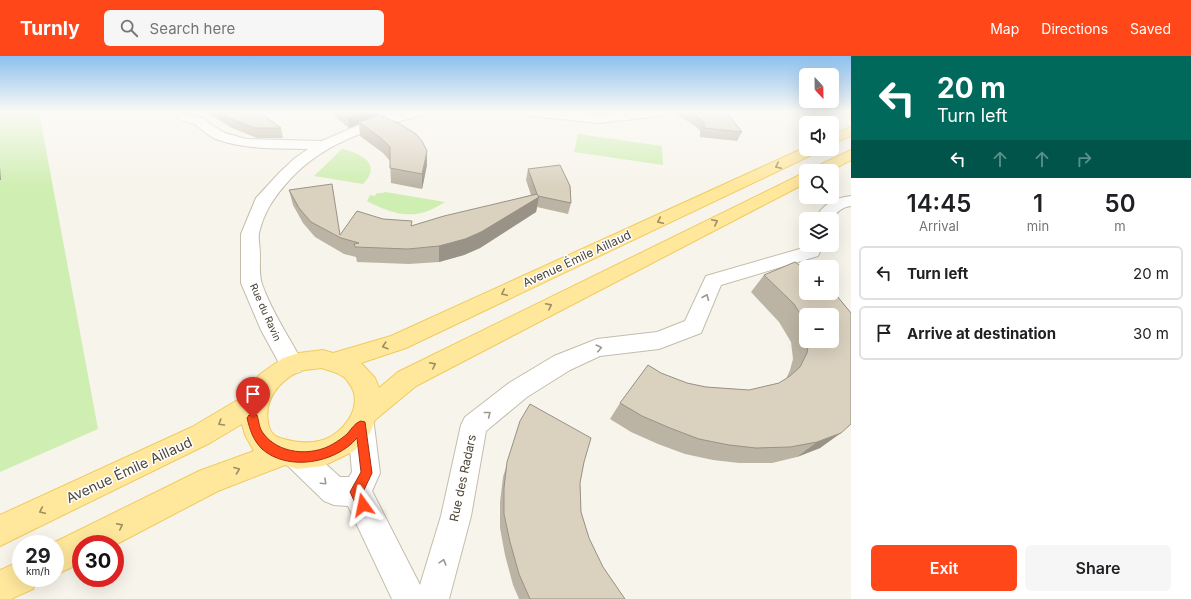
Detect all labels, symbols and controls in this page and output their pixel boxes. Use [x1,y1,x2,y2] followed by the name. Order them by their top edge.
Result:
[104,10,384,46] search box
[20,17,80,40] text: Turnly
[118,17,140,39] icon: search
[150,19,235,38] text: Search here
[990,20,1019,37] text: Map
[1041,20,1108,37] text: Directions
[1130,20,1171,37] text: Saved
[799,68,839,108] north arrow
[799,68,839,348] map controls
[937,71,1006,105] text: 20 m
[871,72,923,124] icon: left
[937,105,1007,126] text: Turn left
[799,116,839,156] button: sound
[947,148,969,170] icon: left
[989,148,1011,170] icon: ahead
[1031,148,1053,170] icon: ahead
[1073,148,1095,170] icon: right
[774,161,782,169] one-way arrow
[799,164,839,204] button: search
[906,189,971,218] text: 14:45
[1033,189,1043,218] text: 1
[1105,189,1135,218] text: 50
[799,212,839,252] button: layers
[657,216,664,224] one-way arrow
[919,218,959,234] text: Arrival
[1027,218,1049,234] text: min
[1114,218,1126,234] text: m
[711,219,718,227] one-way arrow
[520,227,633,290] street label: Avenue Émile Aillaud
[799,260,839,300] button: +
[873,262,895,284] icon: left
[907,264,968,283] text: Turn left
[1133,264,1169,283] text: 20 m
[248,281,284,343] street label: Rue du Ravin
[500,288,508,296] one-way arrow
[701,294,709,301] one-way arrow
[545,303,553,311] one-way arrow
[799,308,839,348] button: −
[873,322,895,344] icon: arrive
[907,324,1056,343] text: Arrive at destination
[1133,324,1169,343] text: 30 m
[382,341,389,350] one-way arrow
[595,345,602,353] one-way arrow
[429,362,437,370] one-way arrow
[236,377,270,418] pin
[242,383,264,405] icon: arrive
[483,412,490,419] one-way arrow
[218,419,225,426] one-way arrow
[63,433,195,506] street label: Avenue Émile Aillaud
[446,433,479,523] street label: Rue des Radars
[234,467,241,475] one-way arrow
[319,477,327,485] one-way arrow
[342,484,384,526] position arrow
[38,506,46,514] one-way arrow
[116,523,123,531] one-way arrow
[72,535,124,587] speed limit sign: 30
[25,544,51,568] text: 29
[871,545,1017,591] button: Exit
[1025,545,1171,591] button: Share
[438,558,447,565] one-way arrow
[26,565,50,577] text: km/h

